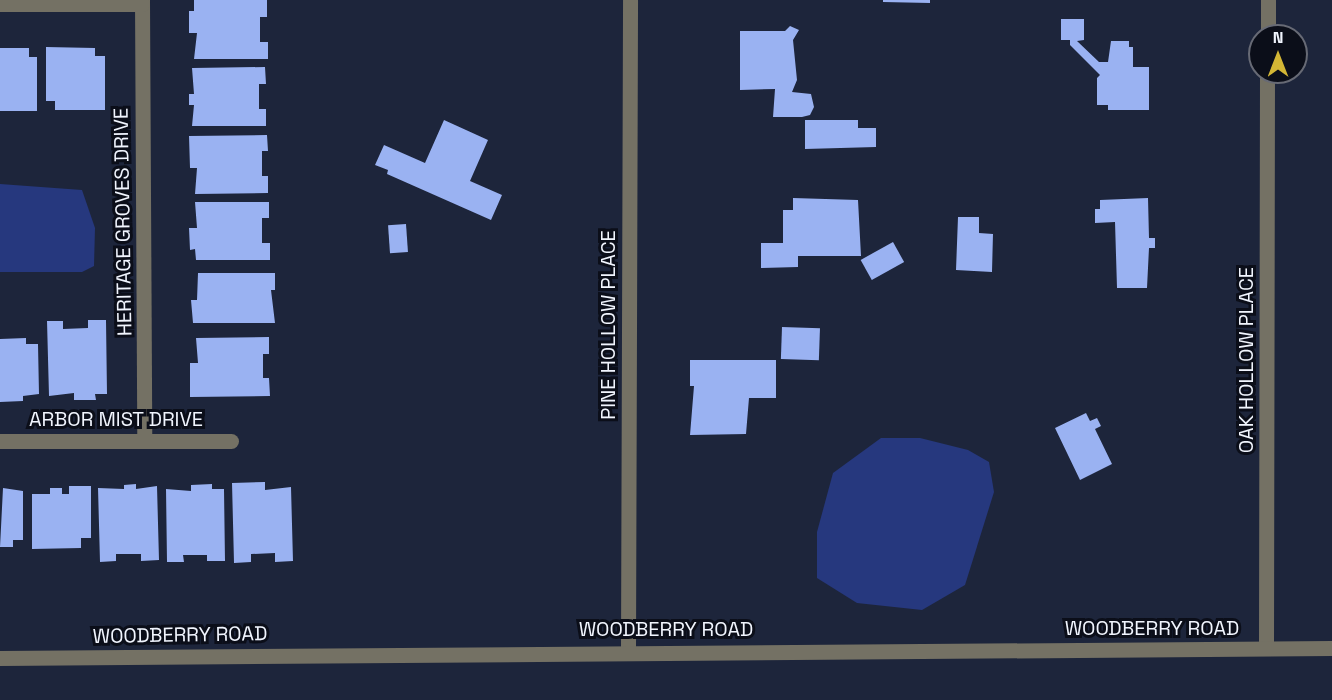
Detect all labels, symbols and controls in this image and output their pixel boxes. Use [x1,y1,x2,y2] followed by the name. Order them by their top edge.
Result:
[1248,24,1308,84] north arrow
[1273,27,1283,48] text: N
[109,108,137,336] street label: HERITAGE GROVES DRIVE
[596,230,620,420] street label: PINE HOLLOW PLACE
[1234,267,1258,453] street label: OAK HOLLOW PLACE
[29,407,203,431] street label: ARBOR MIST DRIVE
[1065,616,1239,640] street label: WOODBERRY ROAD
[579,617,753,641] street label: WOODBERRY ROAD
[92,621,268,649] street label: WOODBERRY ROAD

